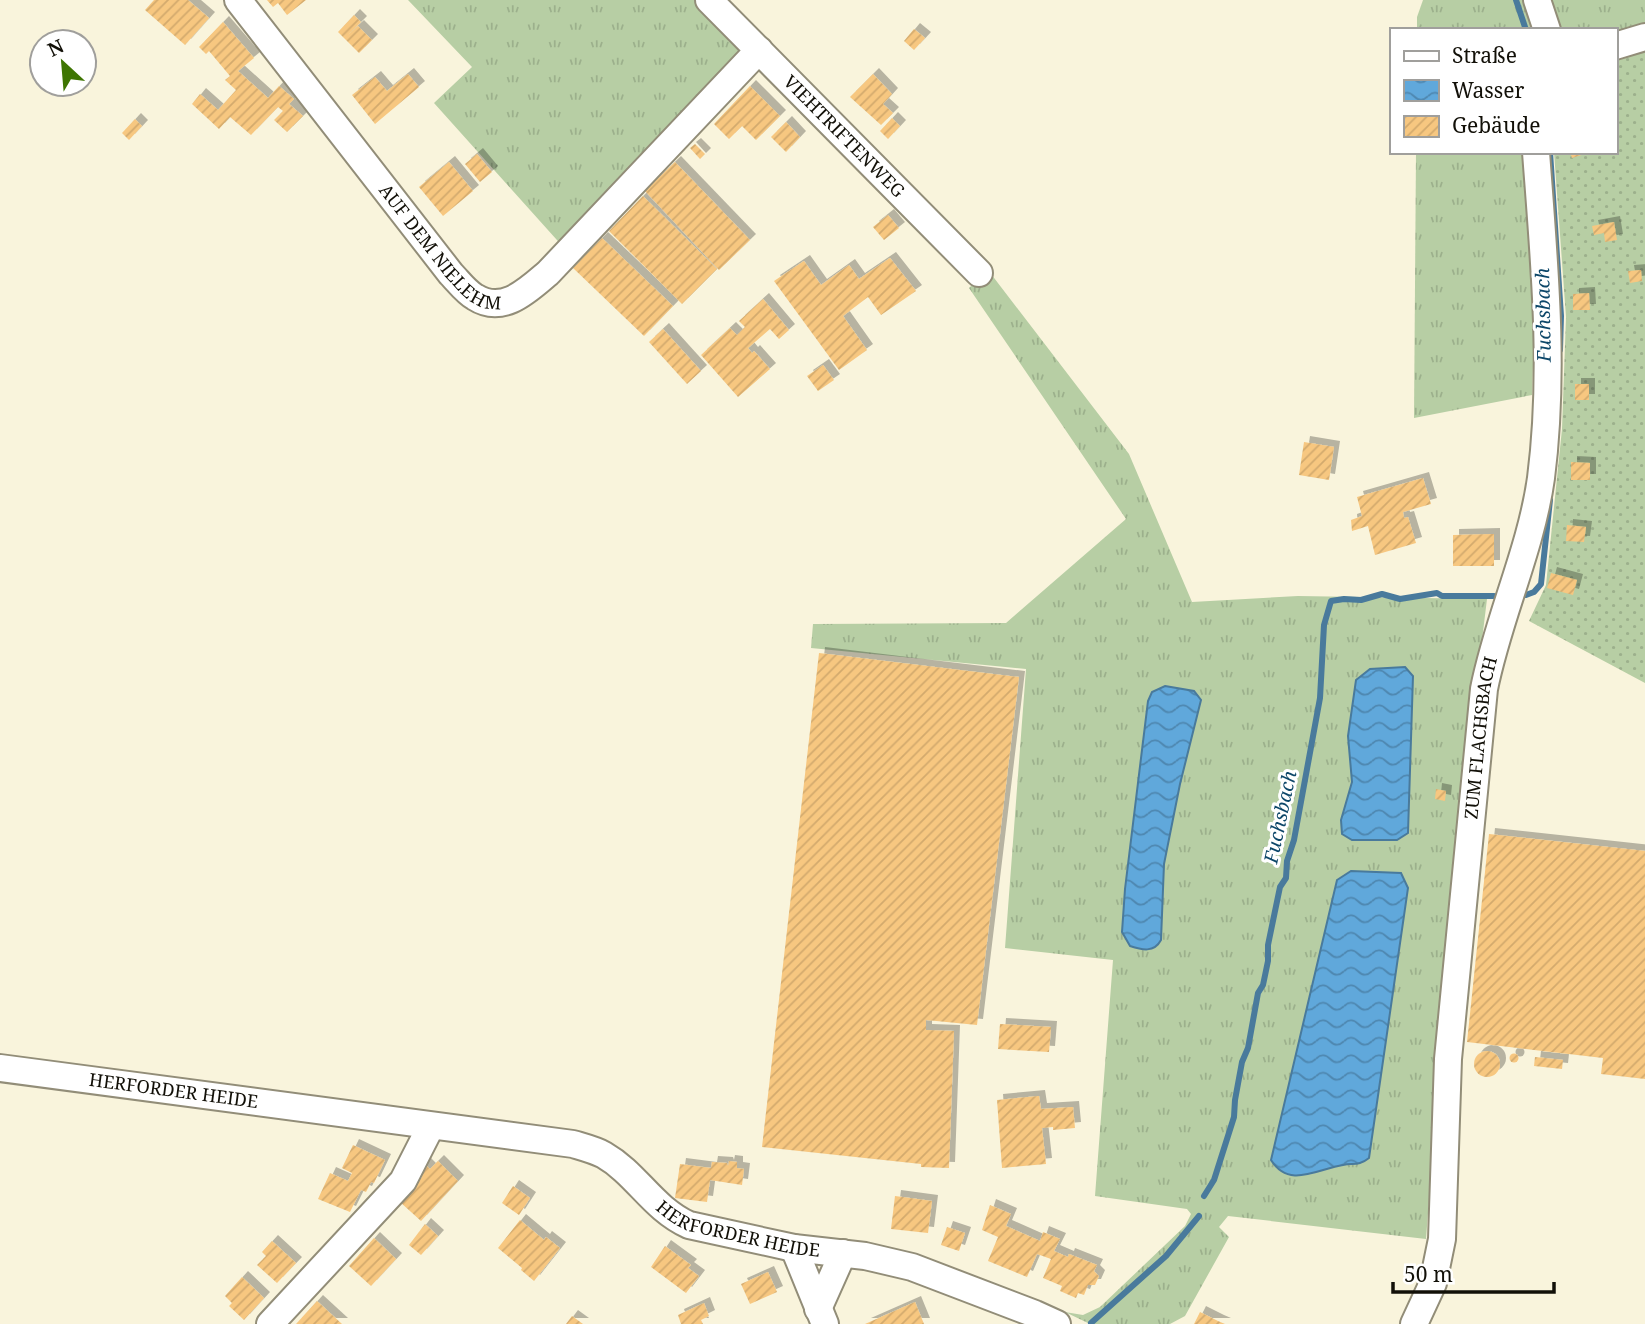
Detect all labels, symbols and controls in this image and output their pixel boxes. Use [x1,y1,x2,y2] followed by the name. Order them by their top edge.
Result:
[28,28,98,98] north arrow
[1390,28,1617,154] legend
[43,33,68,63] text: N
[1452,41,1517,69] text: Straße
[779,69,911,202] street label: VIEHTRIFTENWEG
[1452,76,1525,104] text: Wasser
[1452,111,1540,139] text: Gebäude
[374,178,502,315] street label: AUF DEM NIELEHM
[1529,267,1557,363] water label: Fuchsbach
[1458,654,1502,820] street label: ZUM FLACHSBACH
[1257,768,1303,867] water label: Fuchsbach
[88,1067,260,1113] street label: HERFORDER HEIDE
[652,1194,821,1262] street label: HERFORDER HEIDE
[1393,1250,1554,1294] scale bar
[1404,1260,1453,1288] text: 50 m

